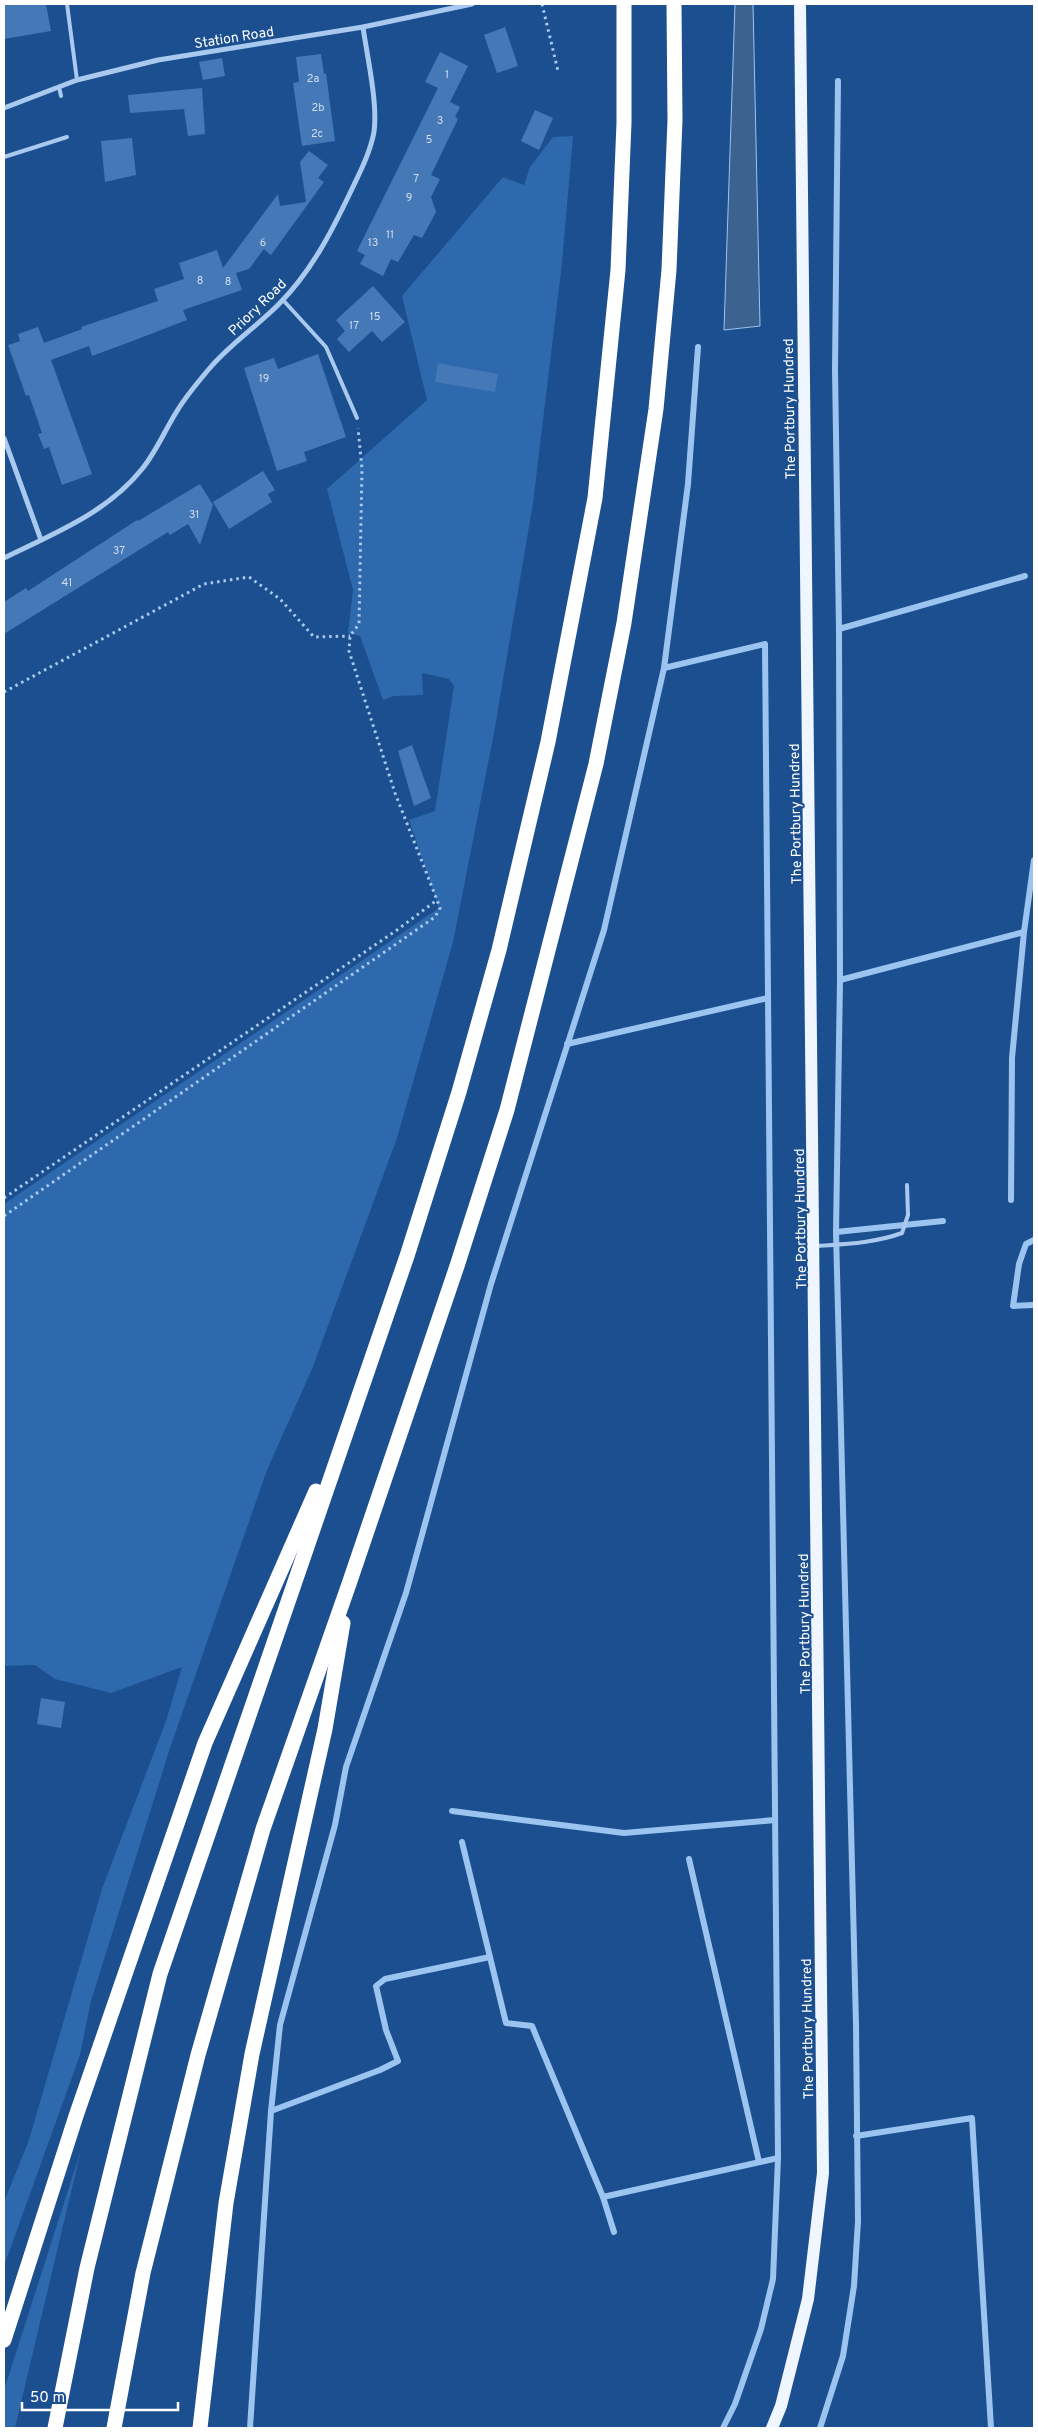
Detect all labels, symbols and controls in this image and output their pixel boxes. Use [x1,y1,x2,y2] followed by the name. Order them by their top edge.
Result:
[193,24,275,53] street label: Station Road
[445,68,449,82] house number: 1
[307,72,319,86] house number: 2a
[312,101,324,115] house number: 2b
[437,114,443,128] house number: 3
[311,127,323,141] house number: 2c
[426,133,433,147] house number: 5
[413,172,419,186] house number: 7
[406,191,412,205] house number: 9
[386,228,394,242] house number: 11
[260,236,266,250] house number: 6
[368,236,378,250] house number: 13
[197,274,203,288] house number: 8
[225,275,231,289] house number: 8
[225,276,291,340] street label: Priory Road
[370,310,381,324] house number: 15
[349,319,359,333] house number: 17
[781,338,800,480] street label: The Portbury Hundred
[259,372,269,386] house number: 19
[189,508,199,522] house number: 31
[113,544,125,558] house number: 37
[62,576,72,590] house number: 41
[787,743,806,885] street label: The Portbury Hundred
[792,1148,811,1290] street label: The Portbury Hundred
[796,1553,815,1695] street label: The Portbury Hundred
[799,1958,818,2100] street label: The Portbury Hundred
[22,2380,179,2412] scale bar
[30,2389,65,2408] text: 50 m

